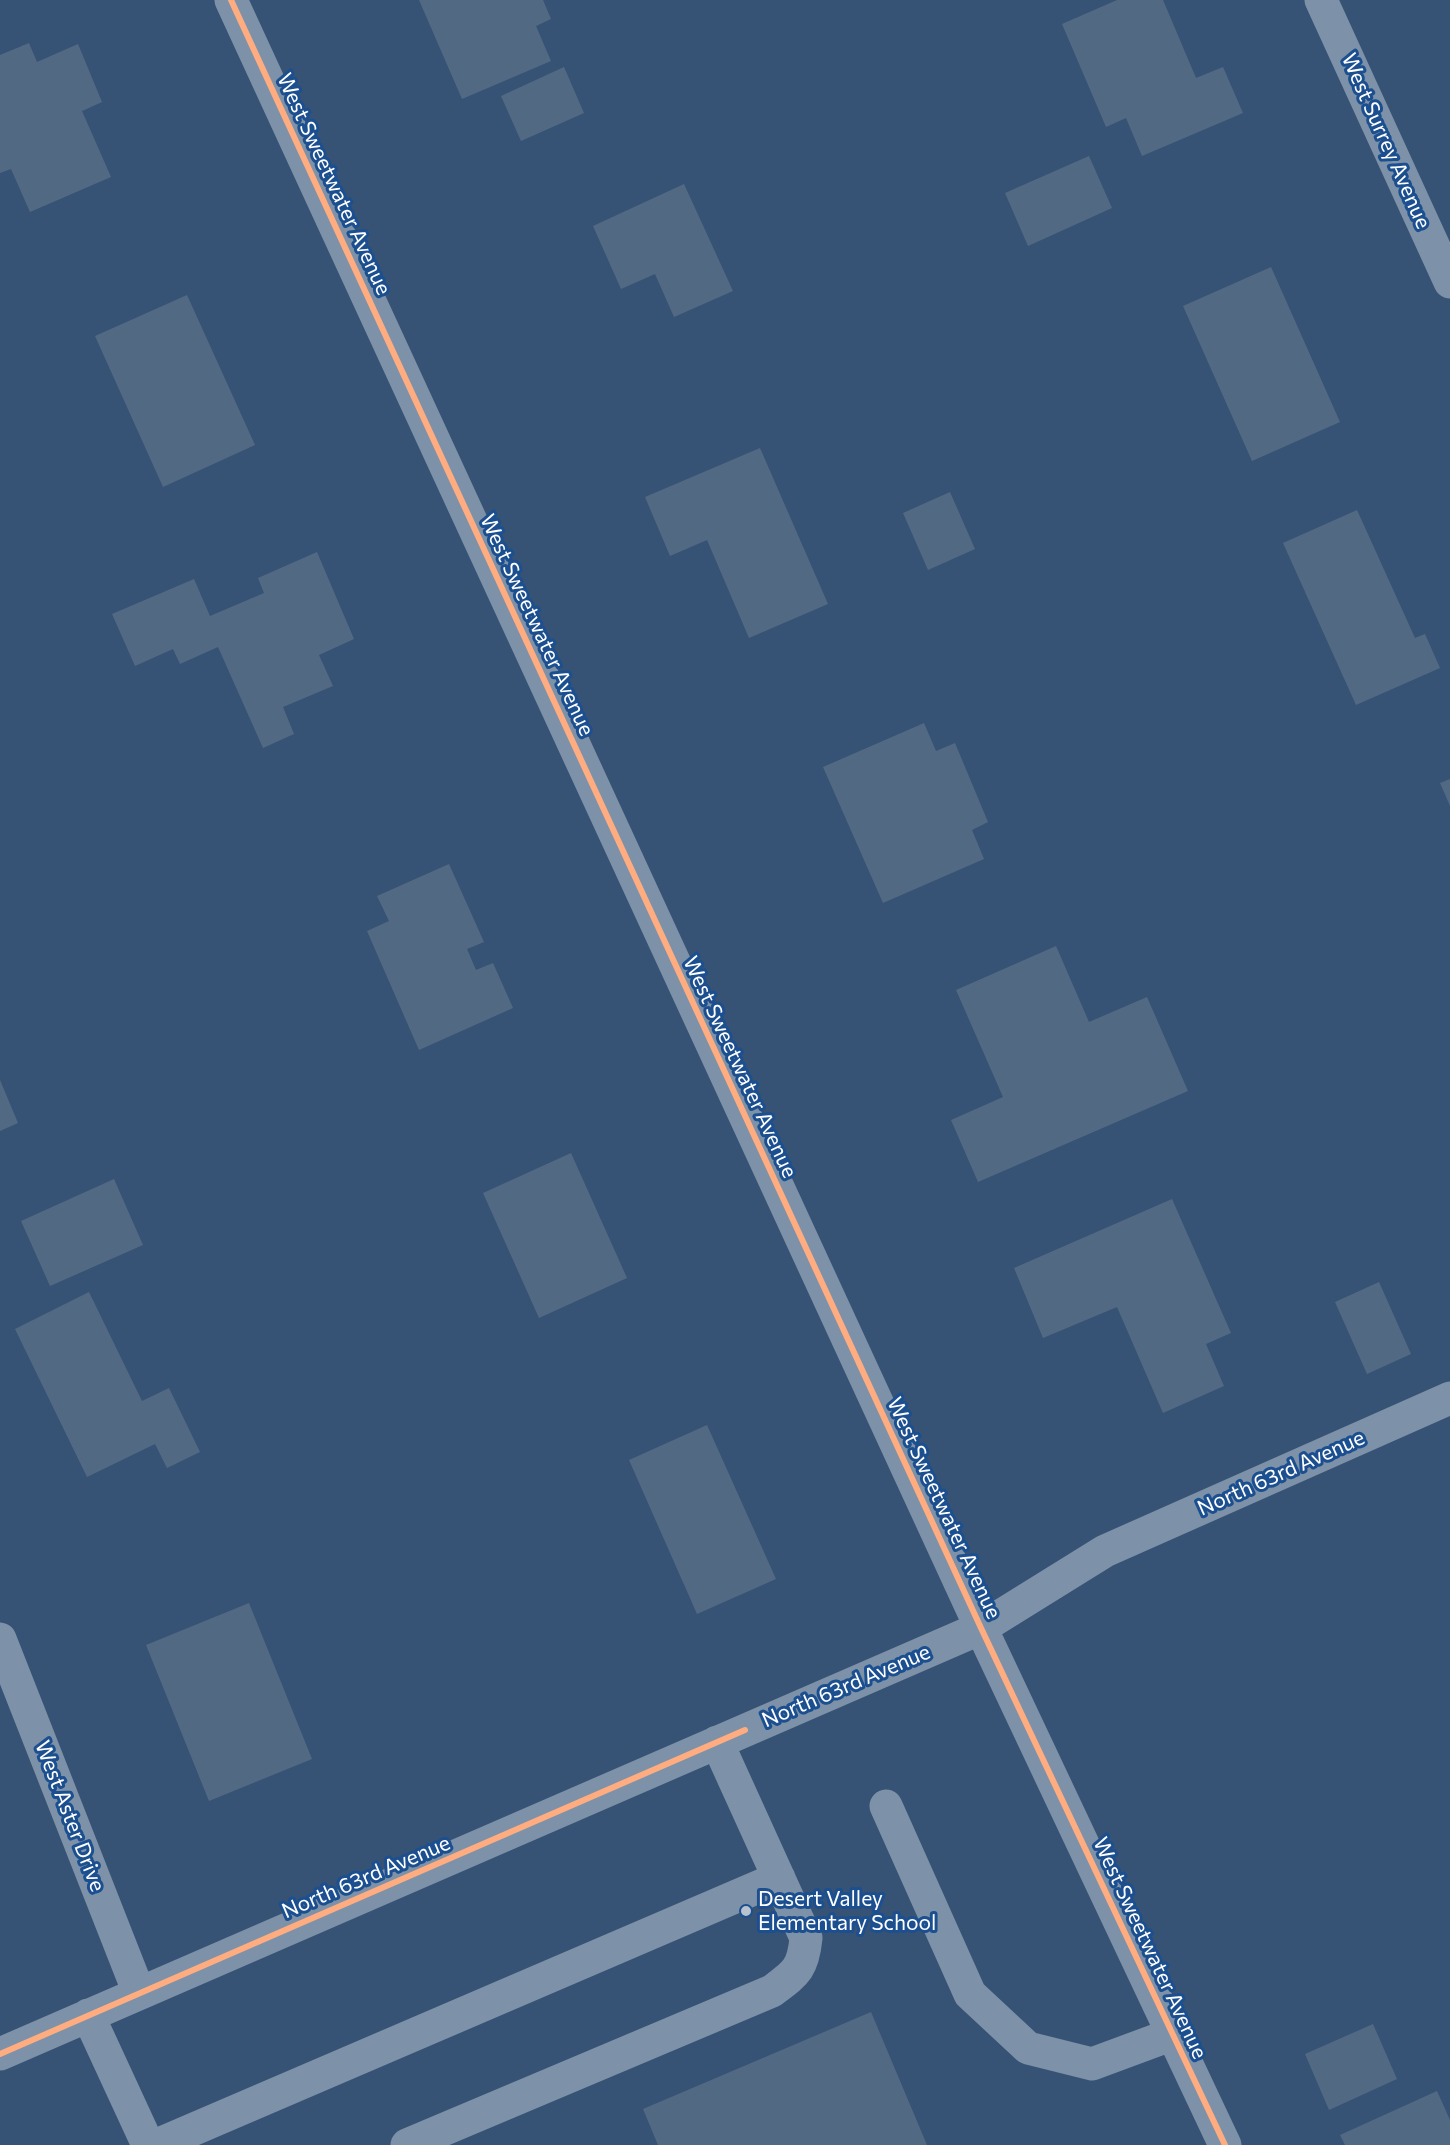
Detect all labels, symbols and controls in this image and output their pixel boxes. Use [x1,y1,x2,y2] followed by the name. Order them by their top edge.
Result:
[1336,49,1436,233] street label: West Surrey Avenue
[272,69,396,299] street label: West Sweetwater Avenue
[475,510,599,740] street label: West Sweetwater Avenue
[678,952,802,1182] street label: West Sweetwater Avenue
[882,1393,1006,1623] street label: West Sweetwater Avenue
[1194,1425,1368,1521] street label: North 63rd Avenue
[758,1639,934,1733] street label: North 63rd Avenue
[30,1737,110,1895] street label: West Aster Drive
[278,1830,454,1924] street label: North 63rd Avenue
[1088,1833,1212,2063] street label: West Sweetwater Avenue
[758,1886,936,1936] place label: Desert Valley Elementary School
[739,1904,753,1918] marker: Desert Valley Elementary School

